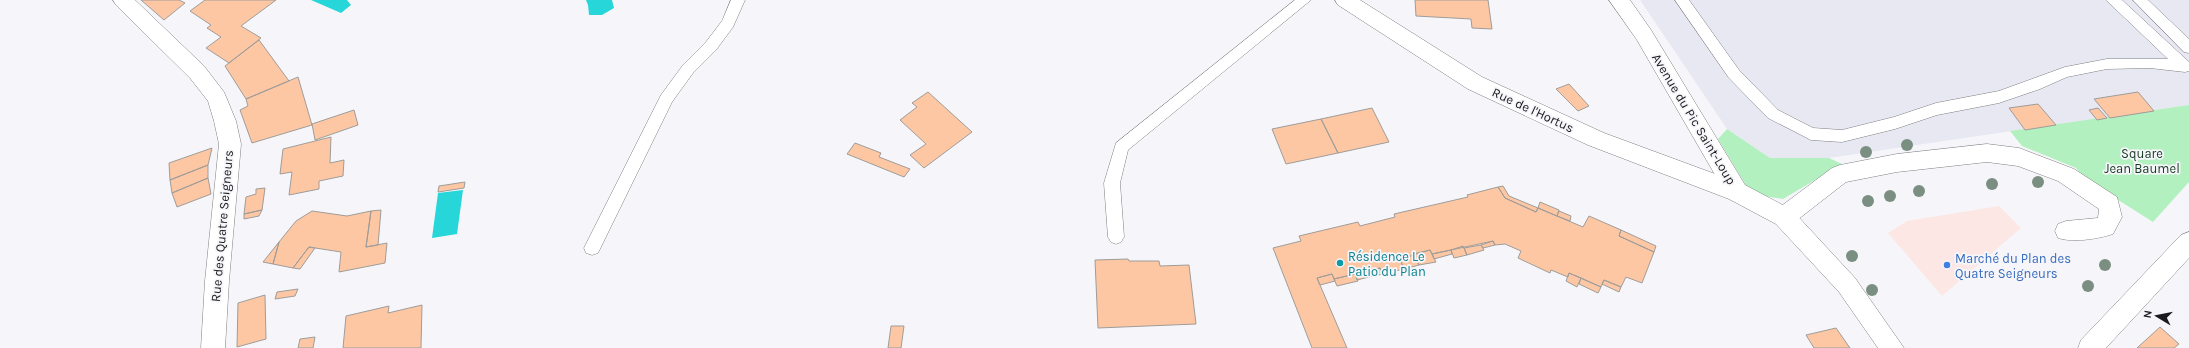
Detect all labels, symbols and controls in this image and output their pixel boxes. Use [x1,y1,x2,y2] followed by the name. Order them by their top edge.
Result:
[1649,51,1739,187] street label: Avenue du Pic Saint-Loup
[1490,84,1576,136] street label: Rue de l'Hortus
[2104,146,2180,176] park label: Square Jean Baumel
[208,149,236,303] street label: Rue des Quatre Seigneurs
[1348,249,1426,279] place label: Résidence Le Patio du Plan
[1955,251,2071,281] place label: Marché du Plan des Quatre Seigneurs
[1335,258,1345,268] marker: Résidence Le Patio du Plan
[1942,260,1952,270] marker: Marché du Plan des Quatre Seigneurs
[2137,296,2177,336] north arrow
[2141,309,2155,319] text: N

